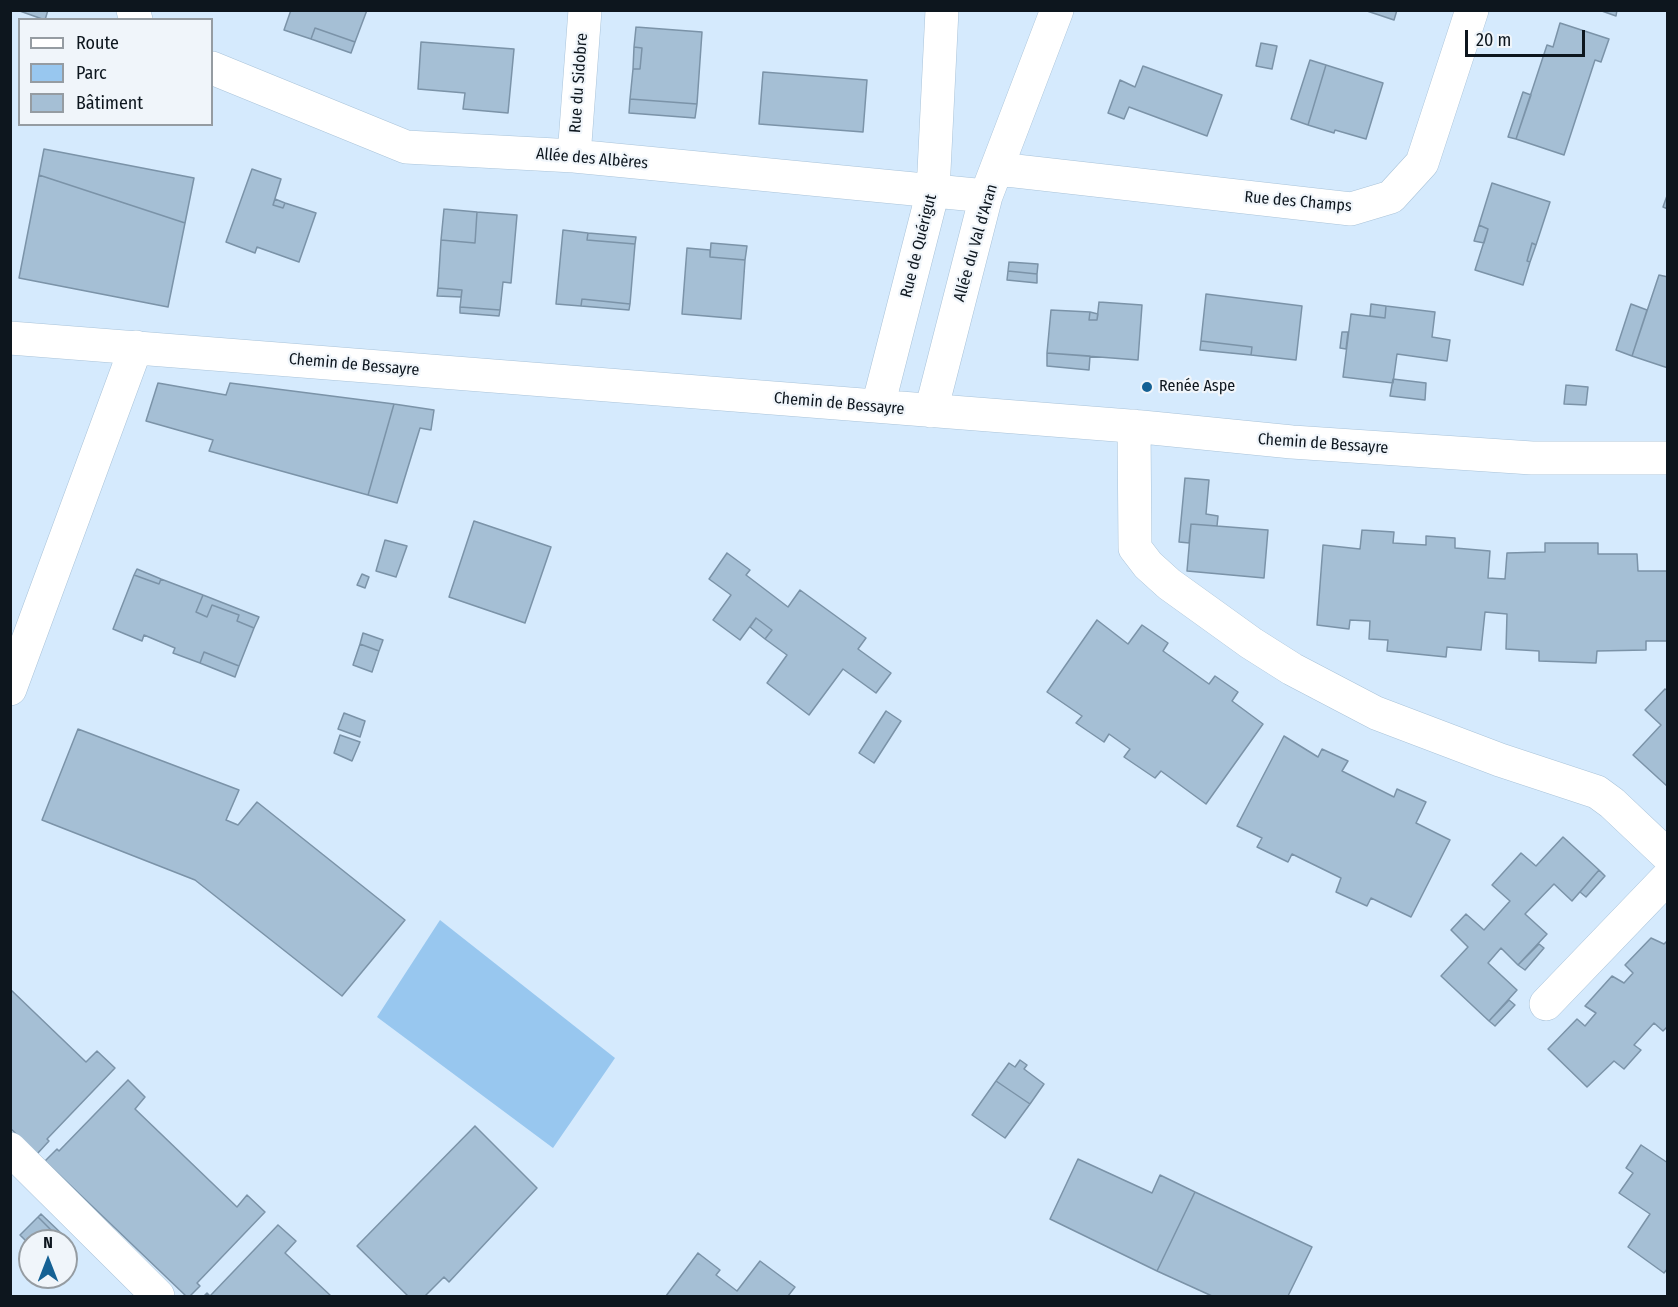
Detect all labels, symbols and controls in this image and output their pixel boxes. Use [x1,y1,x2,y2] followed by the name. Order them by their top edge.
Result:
[18,18,213,126] legend
[1468,18,1588,56] scale bar
[1476,29,1511,51] text: 20 m
[76,32,119,54] text: Route
[566,32,592,134] street label: Rue du Sidobre
[76,62,107,84] text: Parc
[76,92,143,114] text: Bâtiment
[535,145,649,173] street label: Allée des Albères
[950,182,1002,304] street label: Allée du Val d'Aran
[1244,188,1352,216] street label: Rue des Champs
[897,192,941,300] street label: Rue de Quérigut
[288,350,420,380] street label: Chemin de Bessayre
[1159,377,1235,397] place label: Renée Aspe
[1140,380,1154,394] marker: Renée Aspe
[773,389,905,419] street label: Chemin de Bessayre
[1257,430,1389,458] street label: Chemin de Bessayre
[18,1229,78,1289] north arrow
[43,1233,53,1252] text: N

